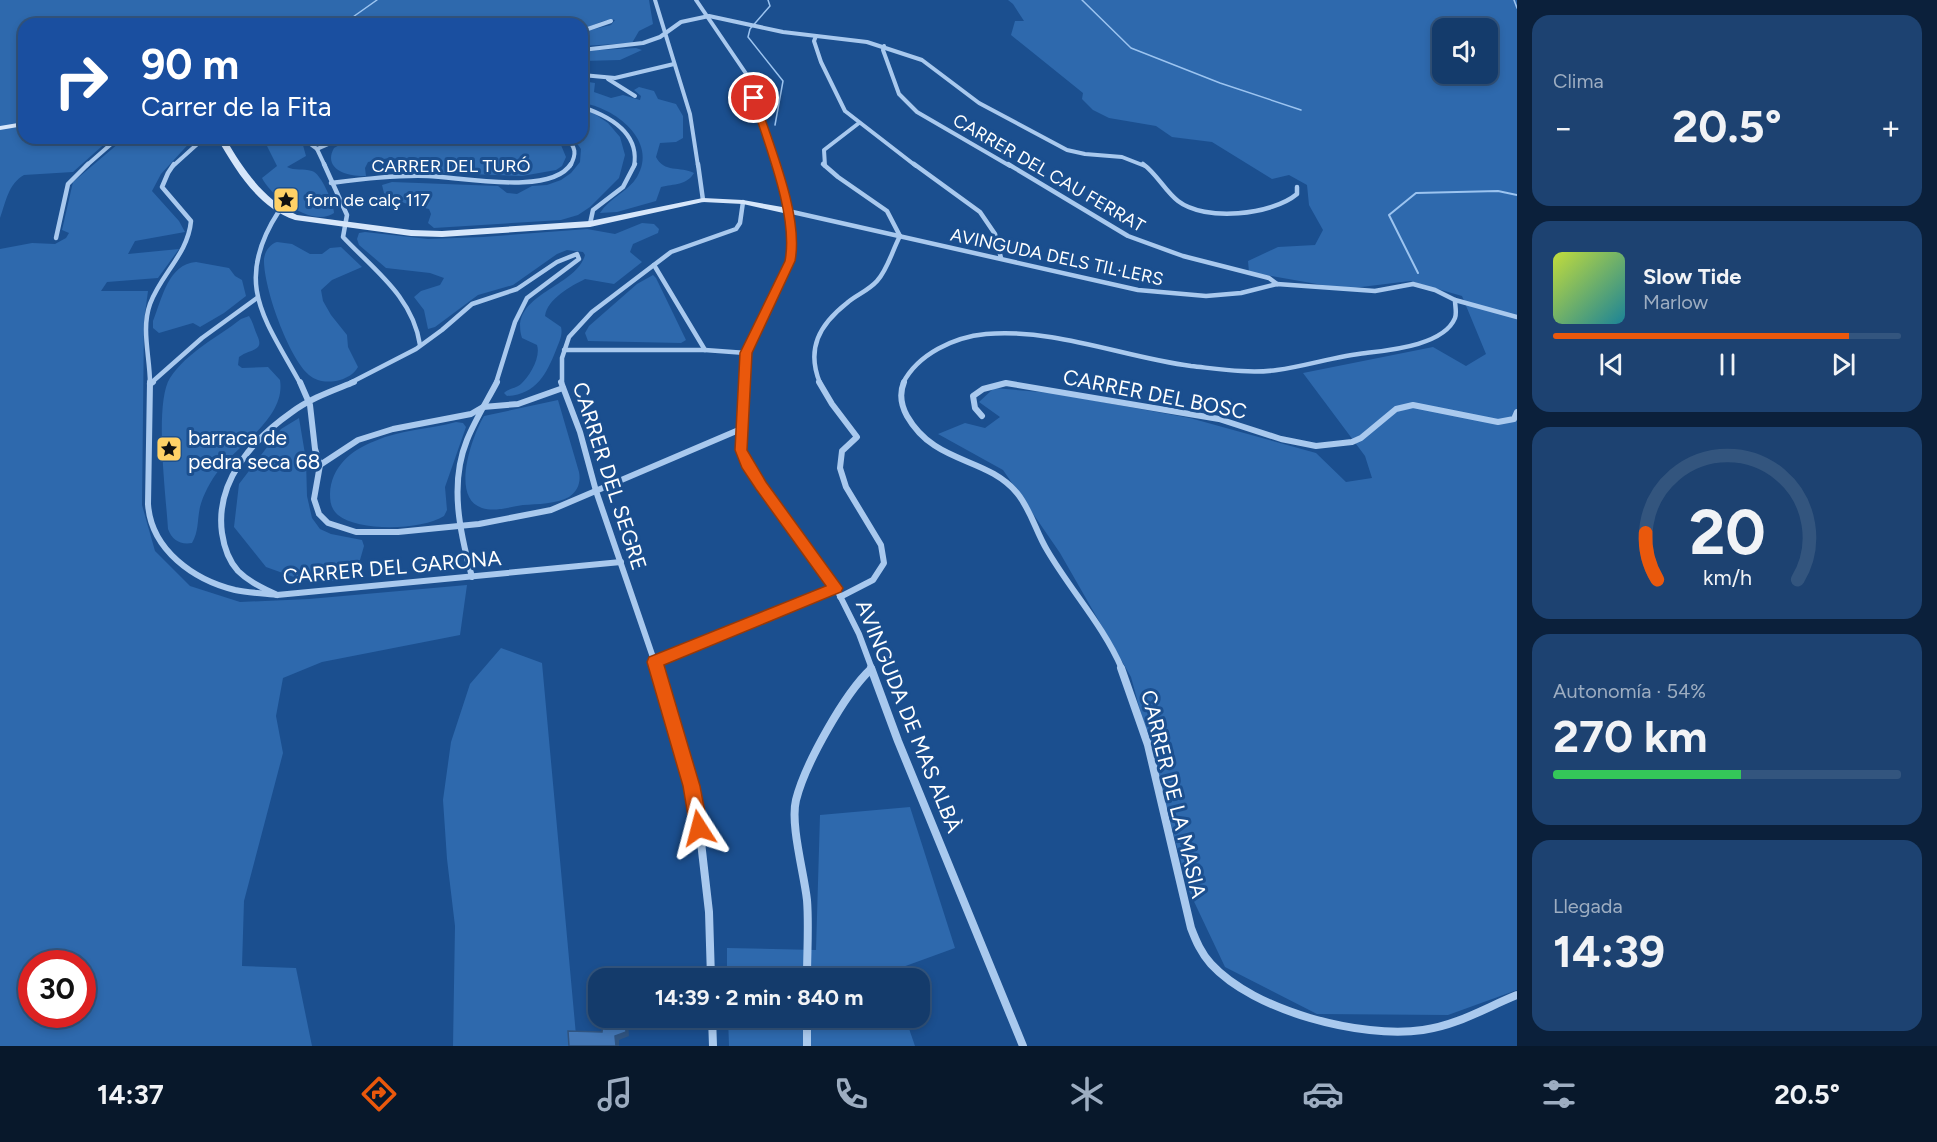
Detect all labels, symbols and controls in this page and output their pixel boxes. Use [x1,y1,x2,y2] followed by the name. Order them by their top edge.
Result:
[1432,18,1498,84] map controls
[1432,18,1498,84] button: sound
[141,39,239,90] text: 90 m
[42,42,120,120] icon: right
[1553,69,1604,93] text: Clima
[728,72,779,123] pin
[737,81,770,114] icon: arrive
[141,90,331,123] text: Carrer de la Fita
[1672,99,1782,153] text: 20.5°
[1553,108,1574,147] text: −
[1880,108,1901,147] text: +
[949,109,1149,237] street label: CARRER DEL CAU FERRAT
[372,155,530,177] street label: CARRER DEL TURÓ
[271,185,301,215] place icon: forn de calç 117
[306,189,430,211] place label: forn de calç 117
[949,224,1165,290] street label: AVINGUDA DELS TIL·LERS
[1643,263,1742,290] text: Slow Tide
[1643,290,1708,314] text: Marlow
[1595,348,1628,381] icon: previous
[1711,348,1744,381] icon: pause
[1827,348,1860,381] icon: next
[1061,364,1249,424] street label: CARRER DEL BOSC
[568,379,652,573] street label: CARRER DEL SEGRE
[188,425,320,474] place label: barraca de pedra seca 68
[154,434,184,464] place icon: barraca de pedra seca 68
[1689,495,1765,570] text: 20
[282,545,502,589] street label: CARRER DEL GARONA
[1703,565,1751,590] text: km/h
[851,596,967,836] street label: AVINGUDA DE MAS ALBÀ
[1553,679,1706,703] text: Autonomía · 54%
[1136,687,1212,901] street label: CARRER DE LA MASIA
[1553,709,1707,763] text: 270 km
[667,796,731,860] position arrow
[1553,894,1623,918] text: Llegada
[1553,924,1665,978] text: 14:39
[18,950,96,1028] speed limit sign: 30
[655,984,863,1011] text: 14:39 · 2 min · 840 m
[358,1073,400,1115] icon: directions
[594,1073,636,1115] icon: music
[830,1073,872,1115] icon: phone
[1066,1073,1108,1115] icon: climate
[1302,1073,1344,1115] icon: car
[1538,1073,1580,1115] icon: filters
[97,1078,164,1111] text: 14:37
[1774,1078,1840,1111] text: 20.5°

